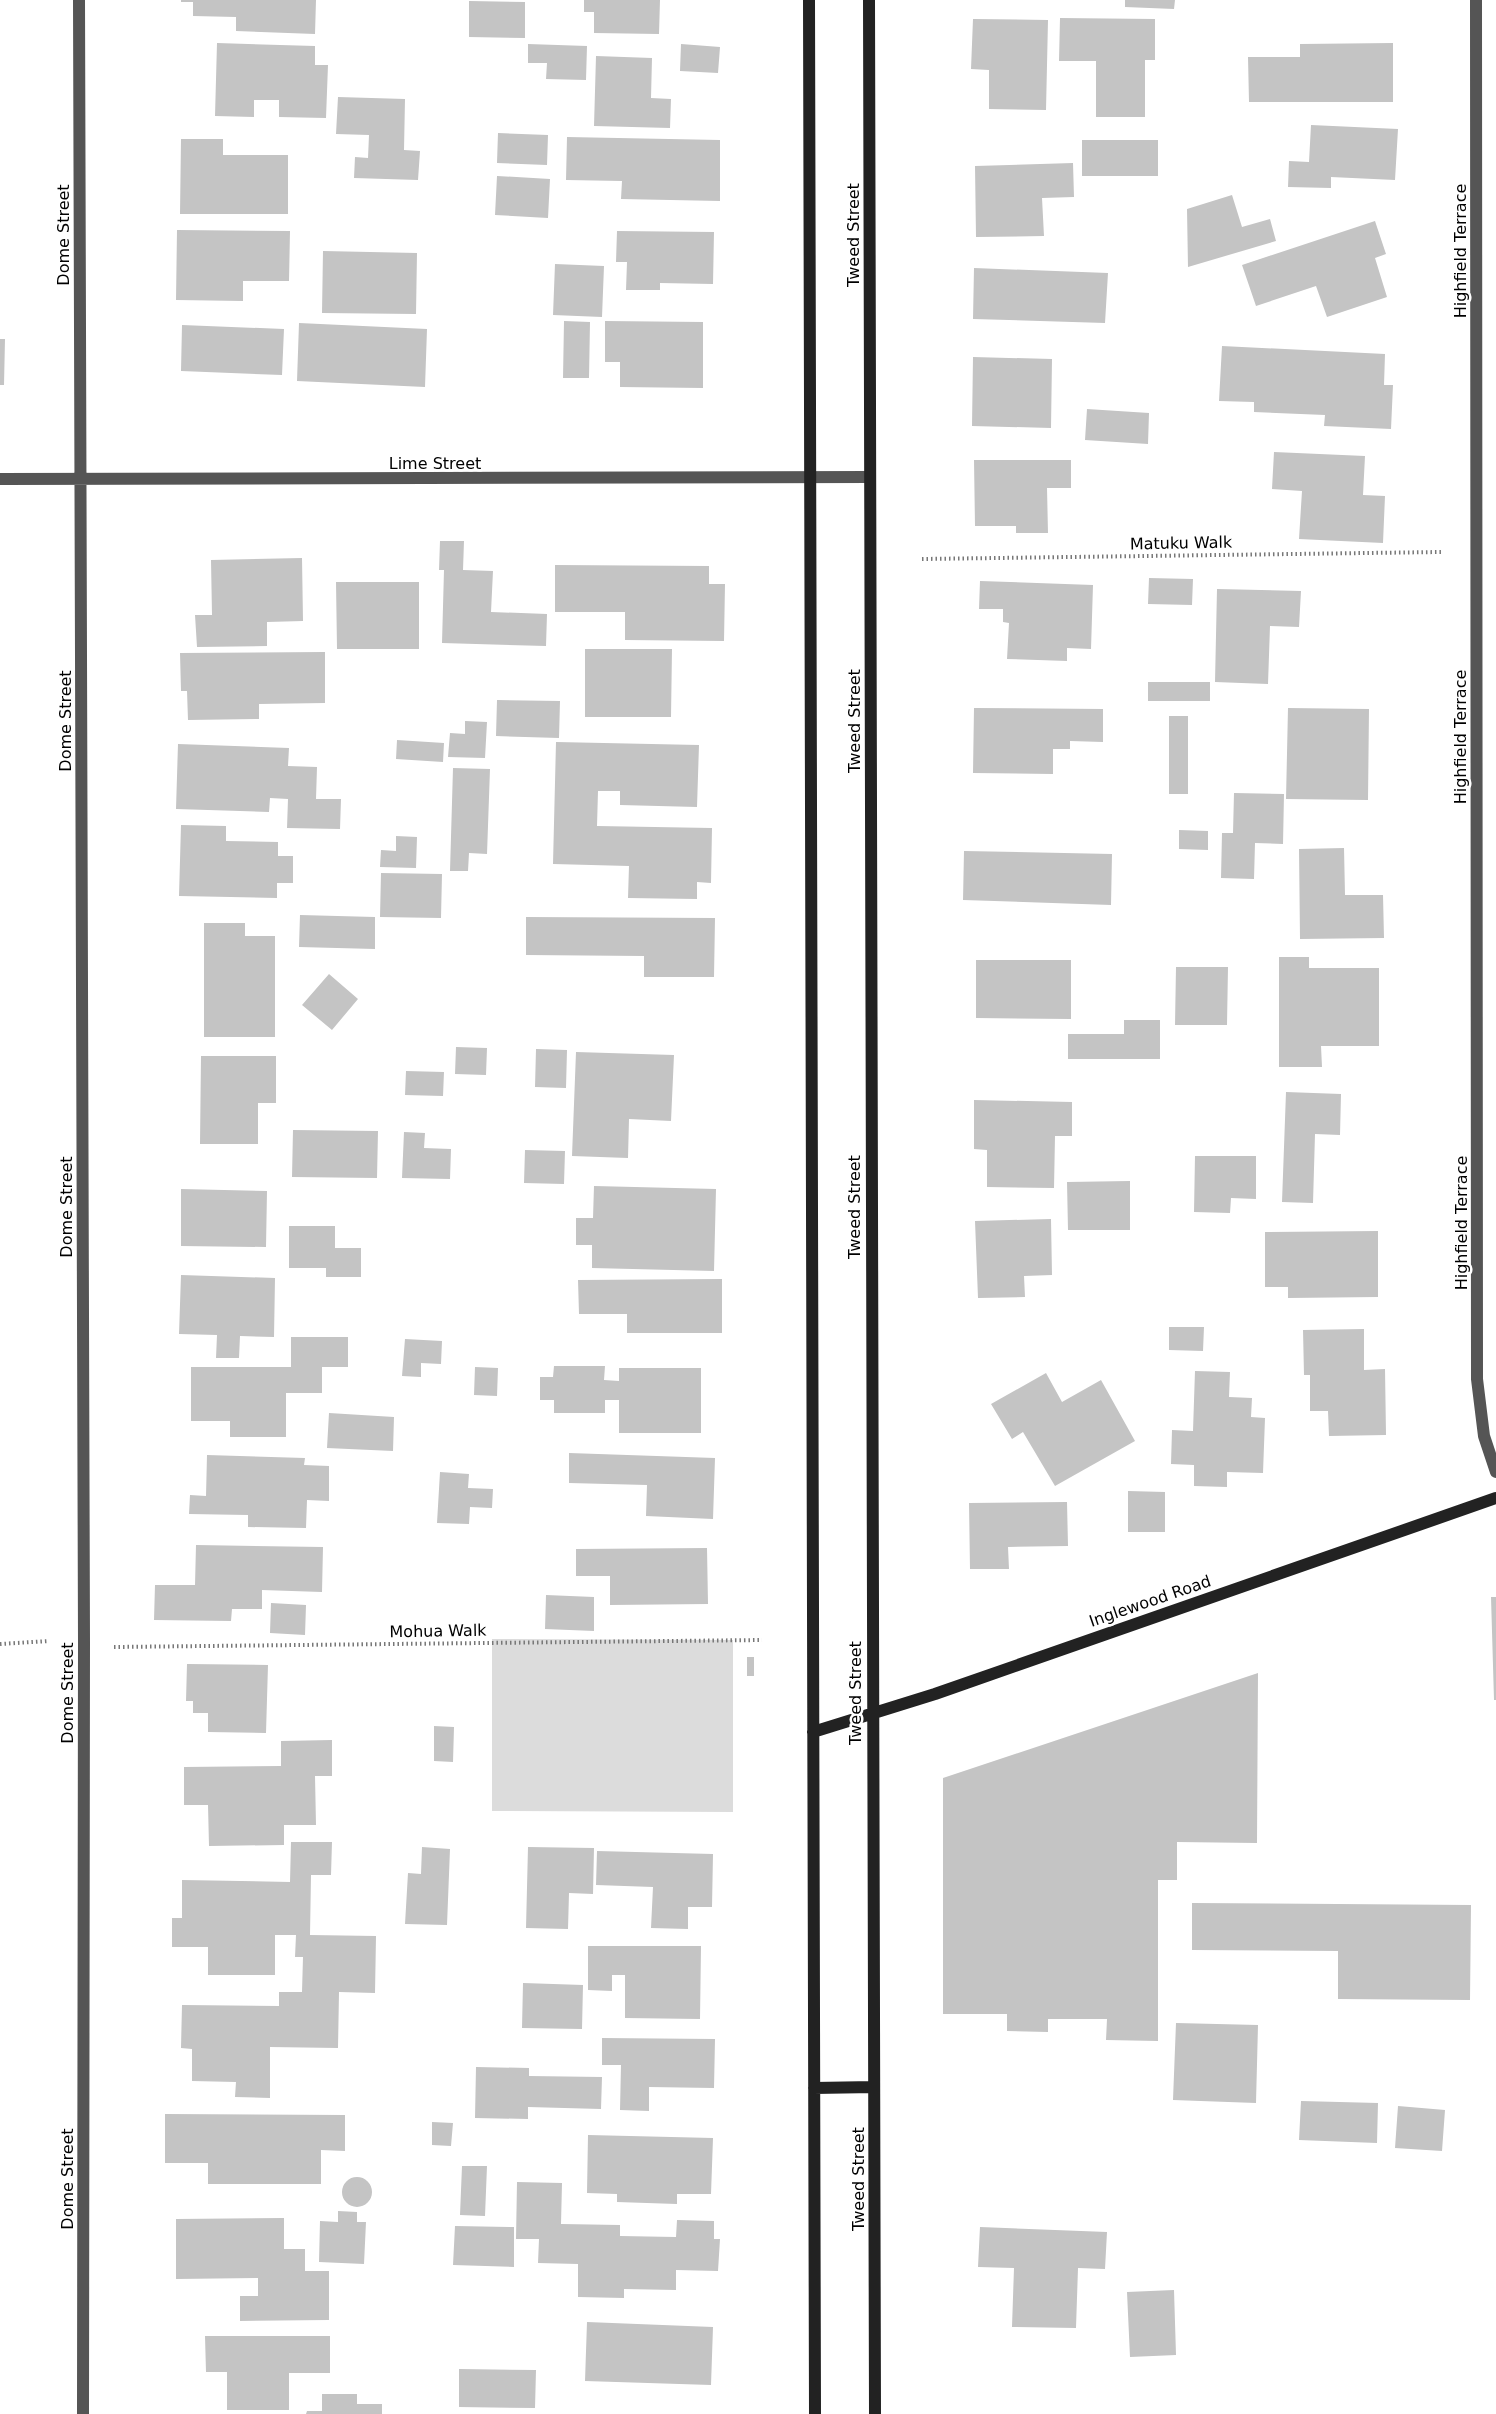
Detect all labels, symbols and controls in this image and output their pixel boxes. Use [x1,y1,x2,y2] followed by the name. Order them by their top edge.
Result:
[844,183,863,288] street label: Tweed Street
[54,184,73,286] street label: Dome Street
[1451,184,1470,318] street label: Highfield Terrace
[389,454,481,473] street label: Lime Street
[1130,533,1233,553] street label: Matuku Walk
[845,669,864,774] street label: Tweed Street
[56,670,75,772] street label: Dome Street
[1451,670,1470,804] street label: Highfield Terrace
[845,1155,864,1260] street label: Tweed Street
[57,1156,76,1258] street label: Dome Street
[1452,1156,1471,1290] street label: Highfield Terrace
[1087,1571,1213,1631] street label: Inglewood Road
[389,1621,487,1641] street label: Mohua Walk
[846,1641,865,1746] street label: Tweed Street
[58,1642,77,1744] street label: Dome Street
[849,2127,868,2232] street label: Tweed Street
[58,2128,77,2230] street label: Dome Street

